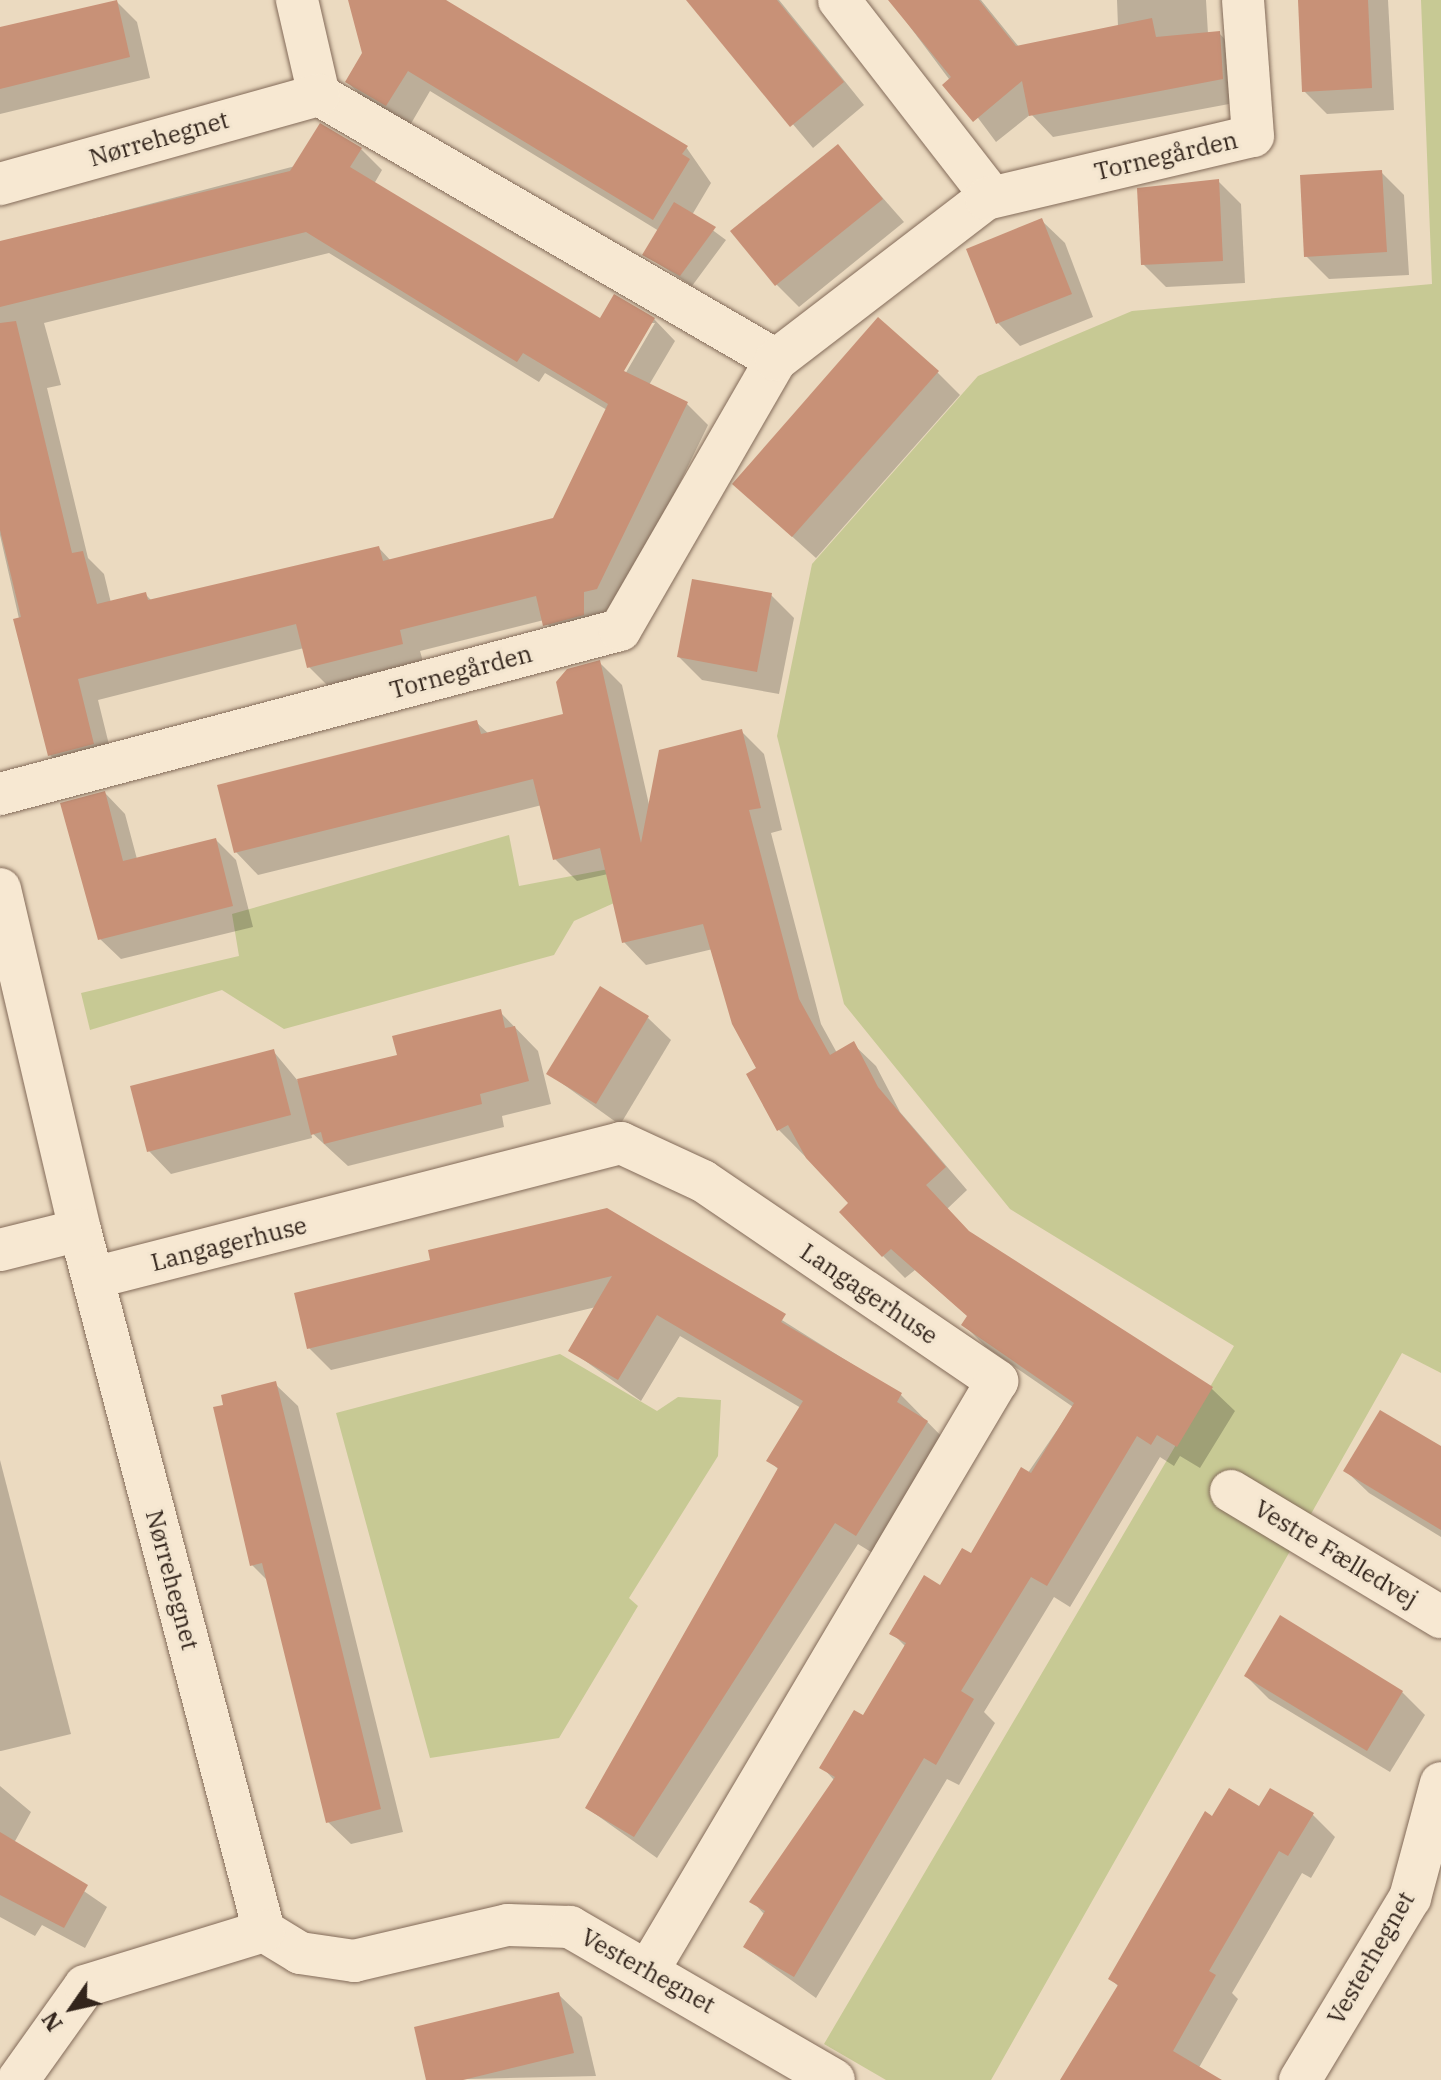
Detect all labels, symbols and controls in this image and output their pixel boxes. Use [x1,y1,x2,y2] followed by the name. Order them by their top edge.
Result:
[86,105,232,173] street label: Nørrehegnet
[1091,125,1241,187] street label: Tornegården
[387,639,535,705] street label: Tornegården
[148,1211,310,1277] street label: Langagerhuse
[795,1237,943,1351] street label: Langagerhuse
[1249,1494,1423,1614] street label: Vestre Fælledvej
[139,1507,205,1653] street label: Nørrehegnet
[1321,1886,1421,2030] street label: Vesterhegnet
[576,1922,720,2020] street label: Vesterhegnet
[32,1968,112,2048] north arrow
[35,2006,69,2037] text: N

